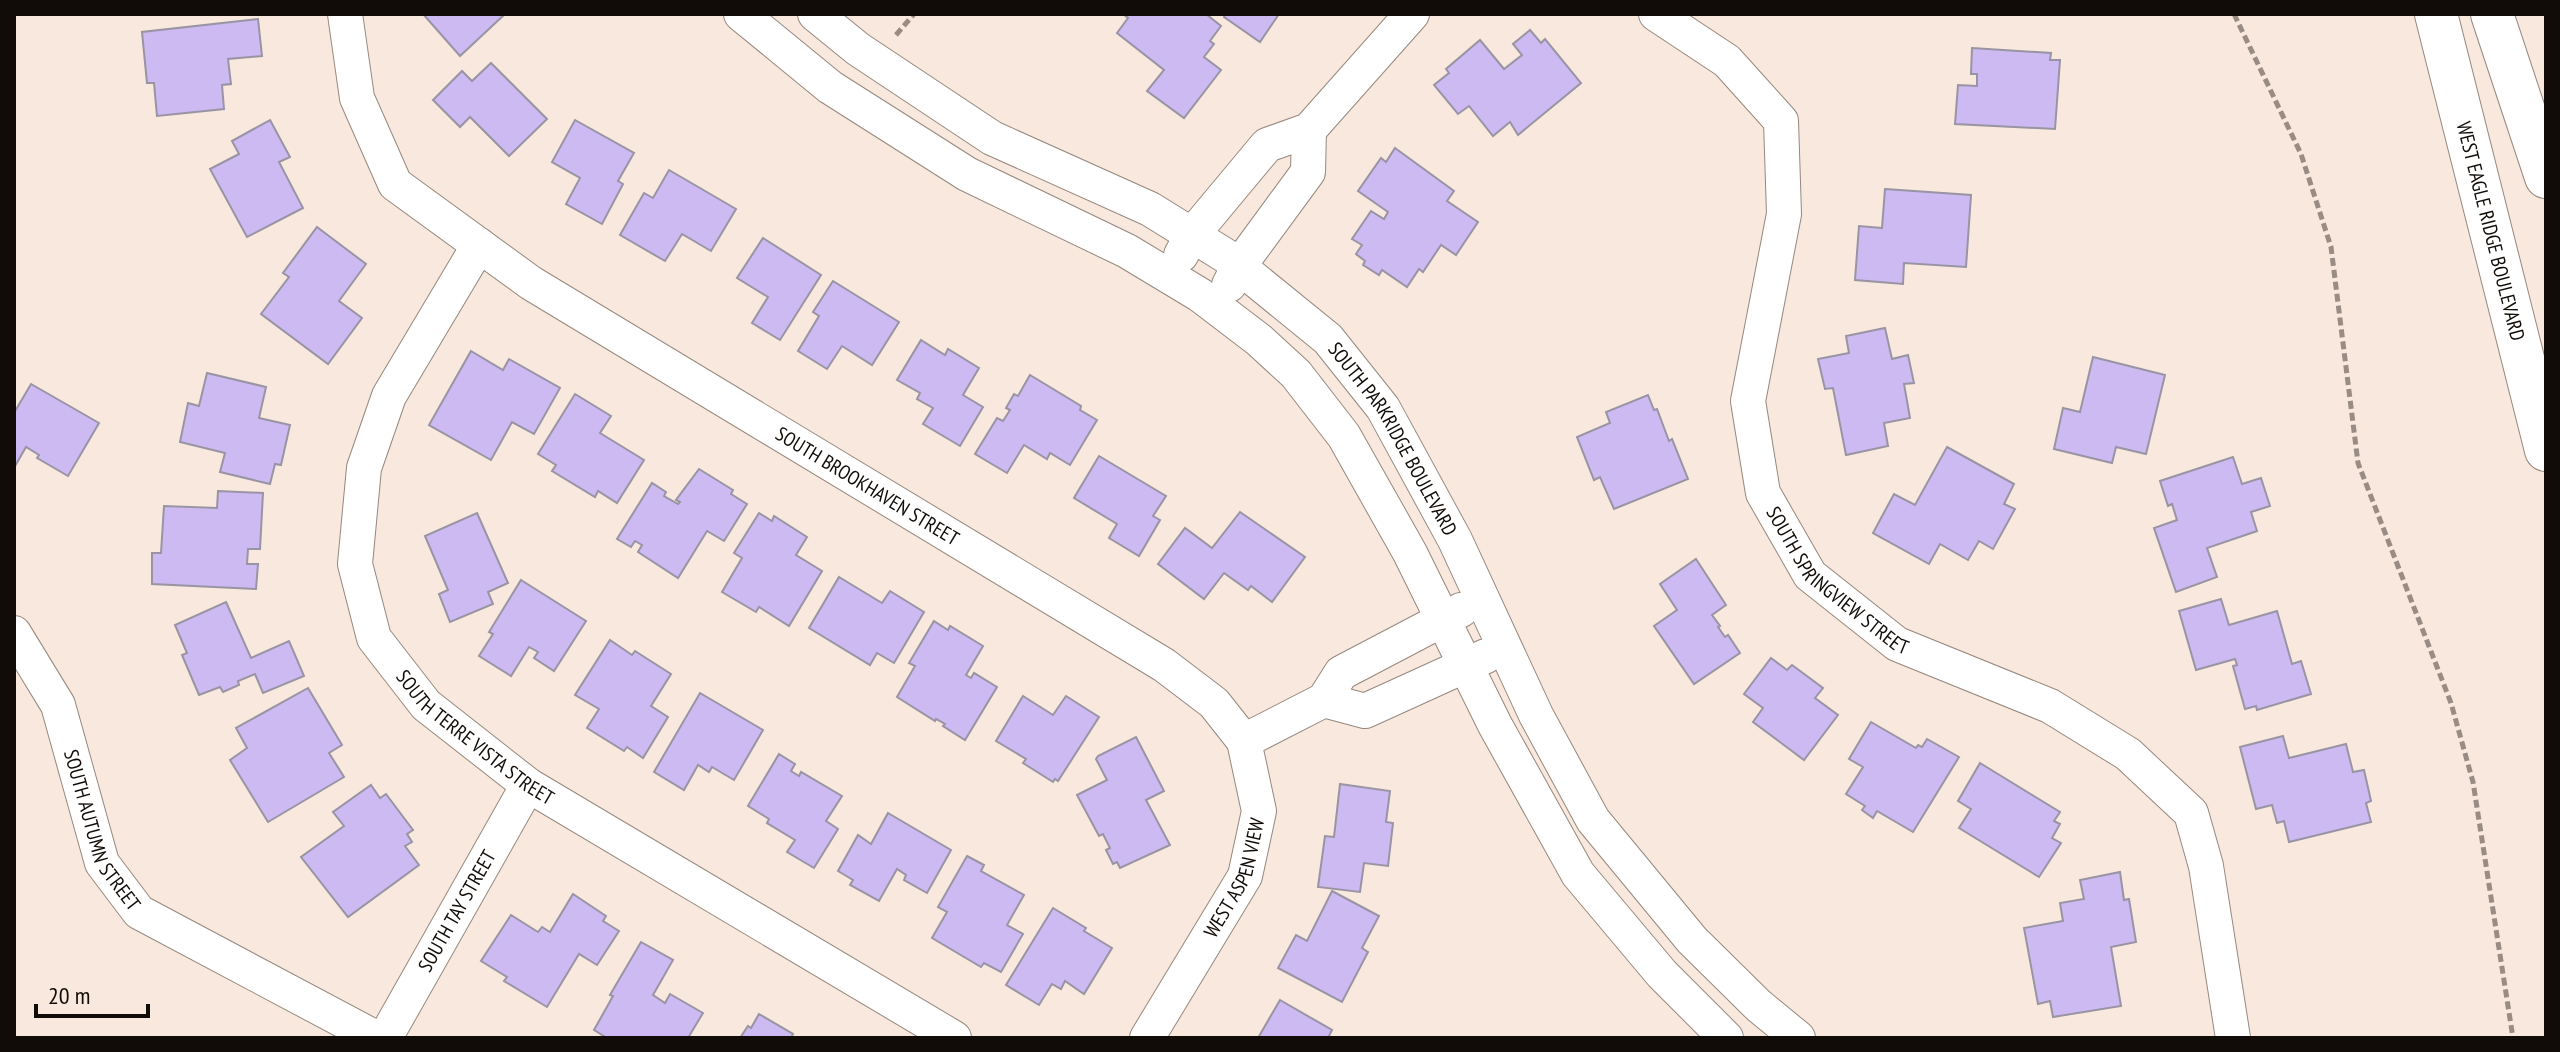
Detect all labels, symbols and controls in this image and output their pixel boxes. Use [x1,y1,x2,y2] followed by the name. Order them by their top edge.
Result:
[2451,119,2531,343] street label: WEST EAGLE RIDGE BOULEVARD
[1323,337,1463,540] street label: SOUTH PARKRIDGE BOULEVARD
[771,421,964,551] street label: SOUTH BROOKHAVEN STREET
[1761,502,1913,660] street label: SOUTH SPRINGVIEW STREET
[390,664,559,811] street label: SOUTH TERRE VISTA STREET
[58,747,146,916] street label: SOUTH AUTUMN STREET
[1198,815,1270,942] street label: WEST ASPEN VIEW
[412,845,502,976] street label: SOUTH TAY STREET
[36,968,148,1018] scale bar
[48,980,90,1011] text: 20 m

